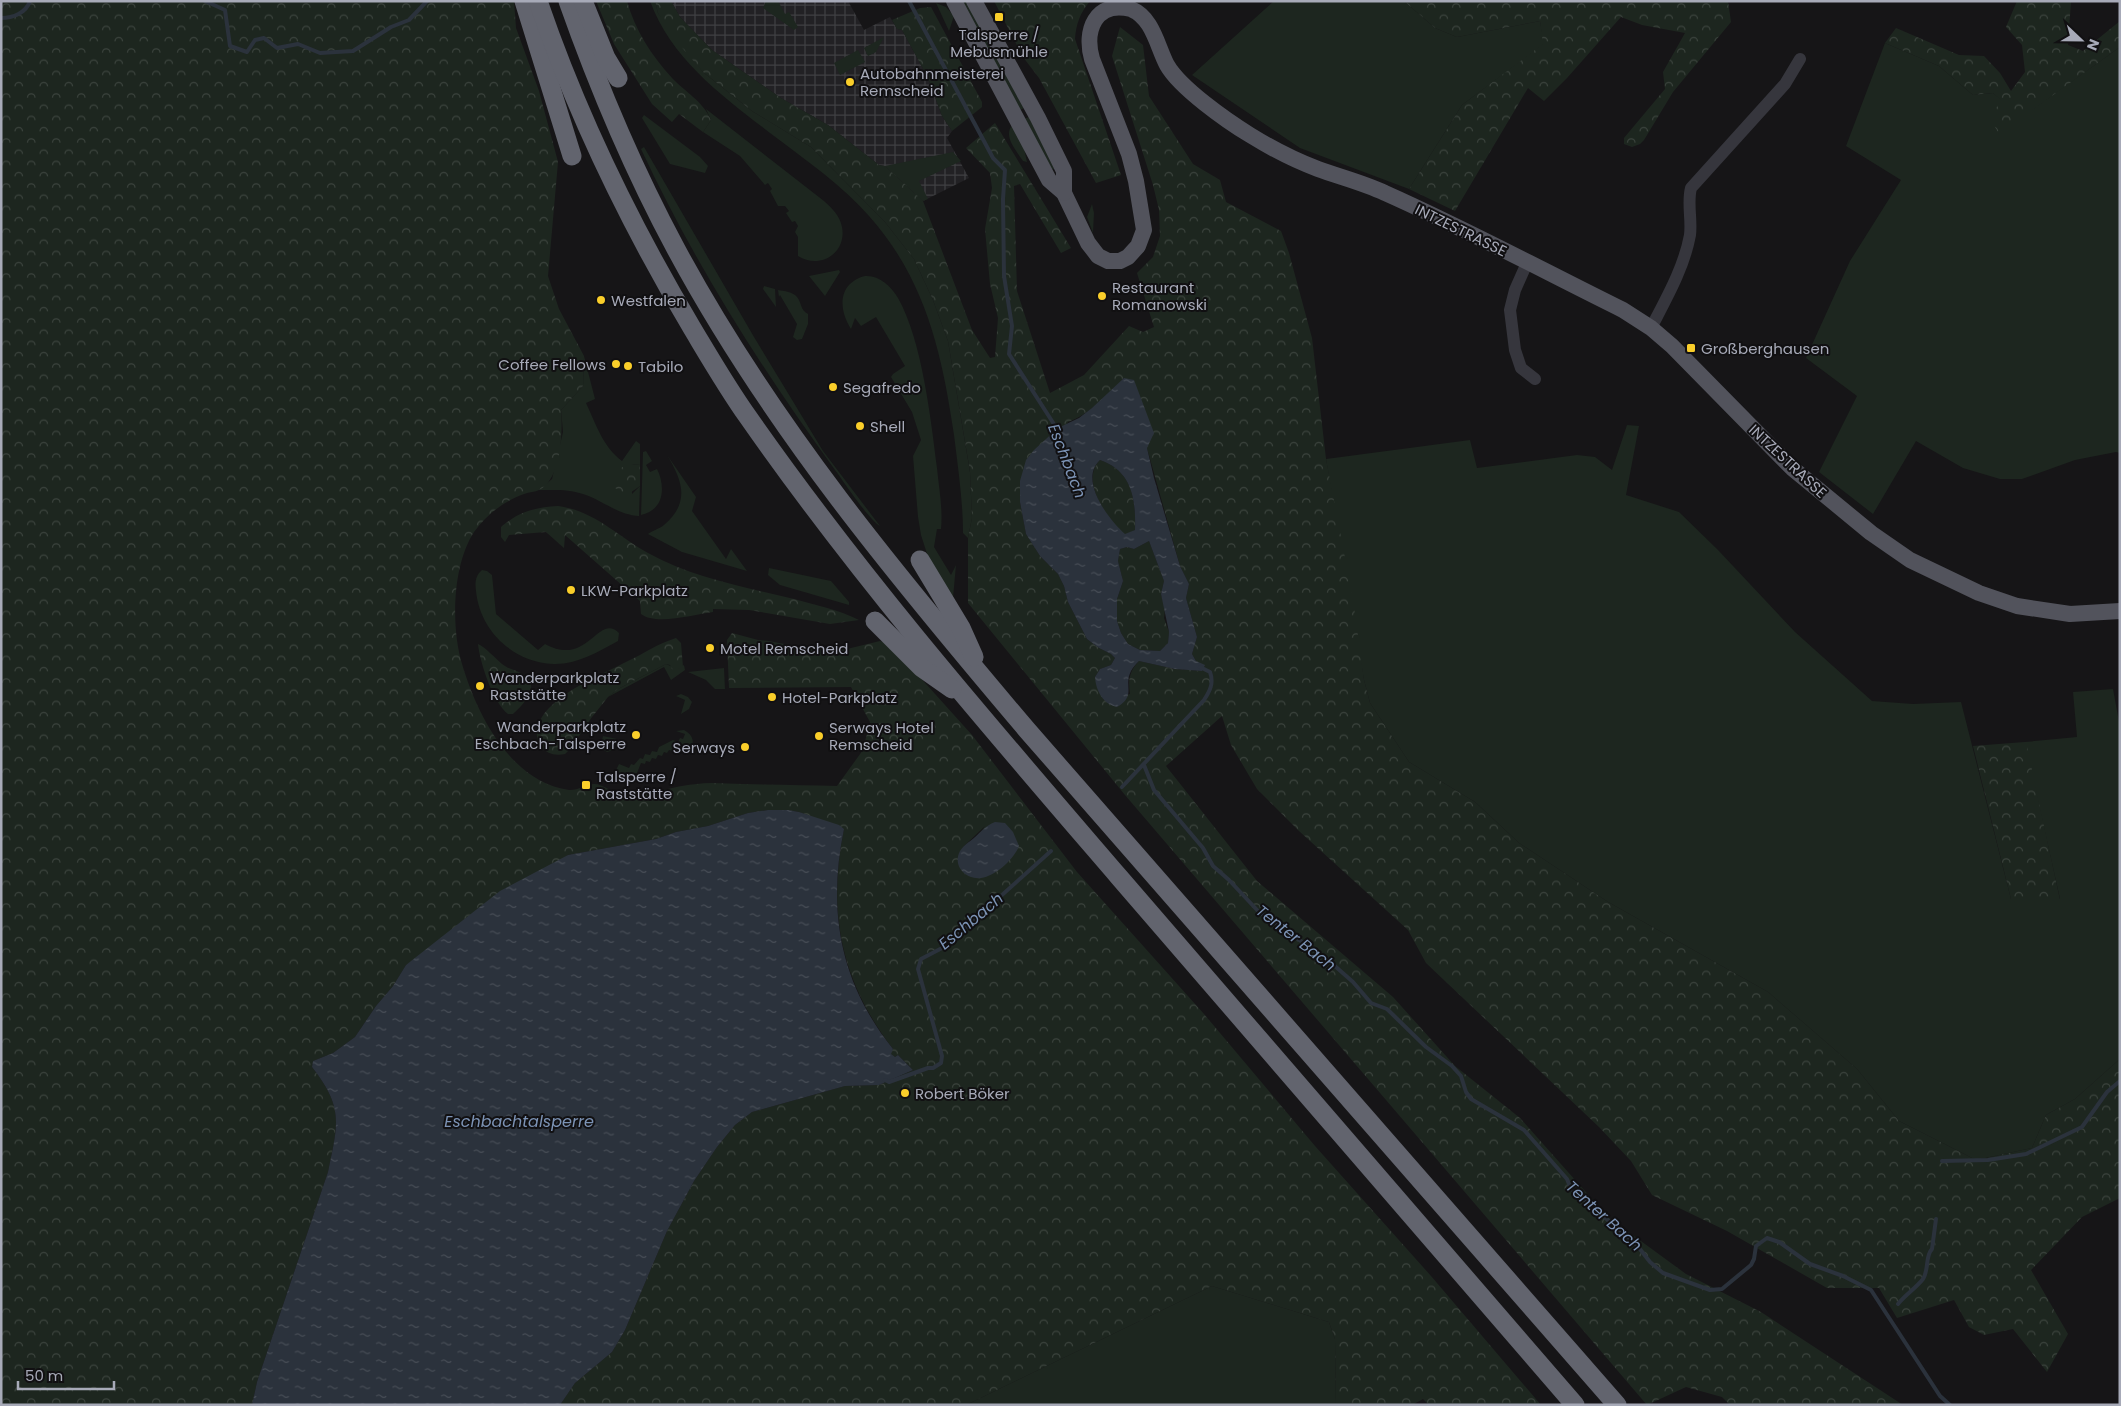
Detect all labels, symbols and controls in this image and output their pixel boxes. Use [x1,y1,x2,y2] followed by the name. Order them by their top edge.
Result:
[993,11,1005,23] marker: Talsperre / Mebusmühle
[2056,15,2106,65] north arrow
[950,24,1048,62] place label: Talsperre / Mebusmühle
[2082,36,2104,53] text: N
[860,63,1004,101] place label: Autobahnmeisterei Remscheid
[844,76,856,88] marker: Autobahnmeisterei Remscheid
[1412,199,1510,261] street label: INTZESTRASSE
[1112,277,1207,315] place label: Restaurant Romanowski
[611,290,686,311] place label: Westfalen
[1096,290,1108,302] marker: Restaurant Romanowski
[595,294,607,306] marker: Westfalen
[1701,338,1829,359] place label: Großberghausen
[1685,342,1697,354] marker: Großberghausen
[498,354,606,375] place label: Coffee Fellows
[638,356,683,377] place label: Tabilo
[610,358,622,370] marker: Coffee Fellows
[622,360,634,372] marker: Tabilo
[843,377,921,398] place label: Segafredo
[827,381,839,393] marker: Segafredo
[870,416,905,437] place label: Shell
[1744,419,1832,503] street label: INTZESTRASSE
[854,420,866,432] marker: Shell
[1042,420,1092,502] water label: Eschbach
[581,580,688,601] place label: LKW-Parkplatz
[565,584,577,596] marker: LKW-Parkplatz
[720,638,849,659] place label: Motel Remscheid
[704,642,716,654] marker: Motel Remscheid
[490,667,619,705] place label: Wanderparkplatz Raststätte
[474,680,486,692] marker: Wanderparkplatz Raststätte
[782,687,897,708] place label: Hotel-Parkplatz
[766,691,778,703] marker: Hotel-Parkplatz
[475,716,626,754] place label: Wanderparkplatz Eschbach-Talsperre
[829,717,934,755] place label: Serways Hotel Remscheid
[630,729,642,741] marker: Wanderparkplatz Eschbach-Talsperre
[813,730,825,742] marker: Serways Hotel Remscheid
[673,737,735,758] place label: Serways
[739,741,751,753] marker: Serways
[596,766,677,804] place label: Talsperre / Raststätte
[580,779,592,791] marker: Talsperre / Raststätte
[934,887,1008,955] water label: Eschbach
[1251,899,1341,977] water label: Tenter Bach
[915,1083,1010,1104] place label: Robert Böker
[899,1087,911,1099] marker: Robert Böker
[444,1110,594,1133] water label: Eschbachtalsperre
[1561,1175,1647,1257] water label: Tenter Bach
[18,1358,114,1390] scale bar
[25,1365,63,1386] text: 50 m

